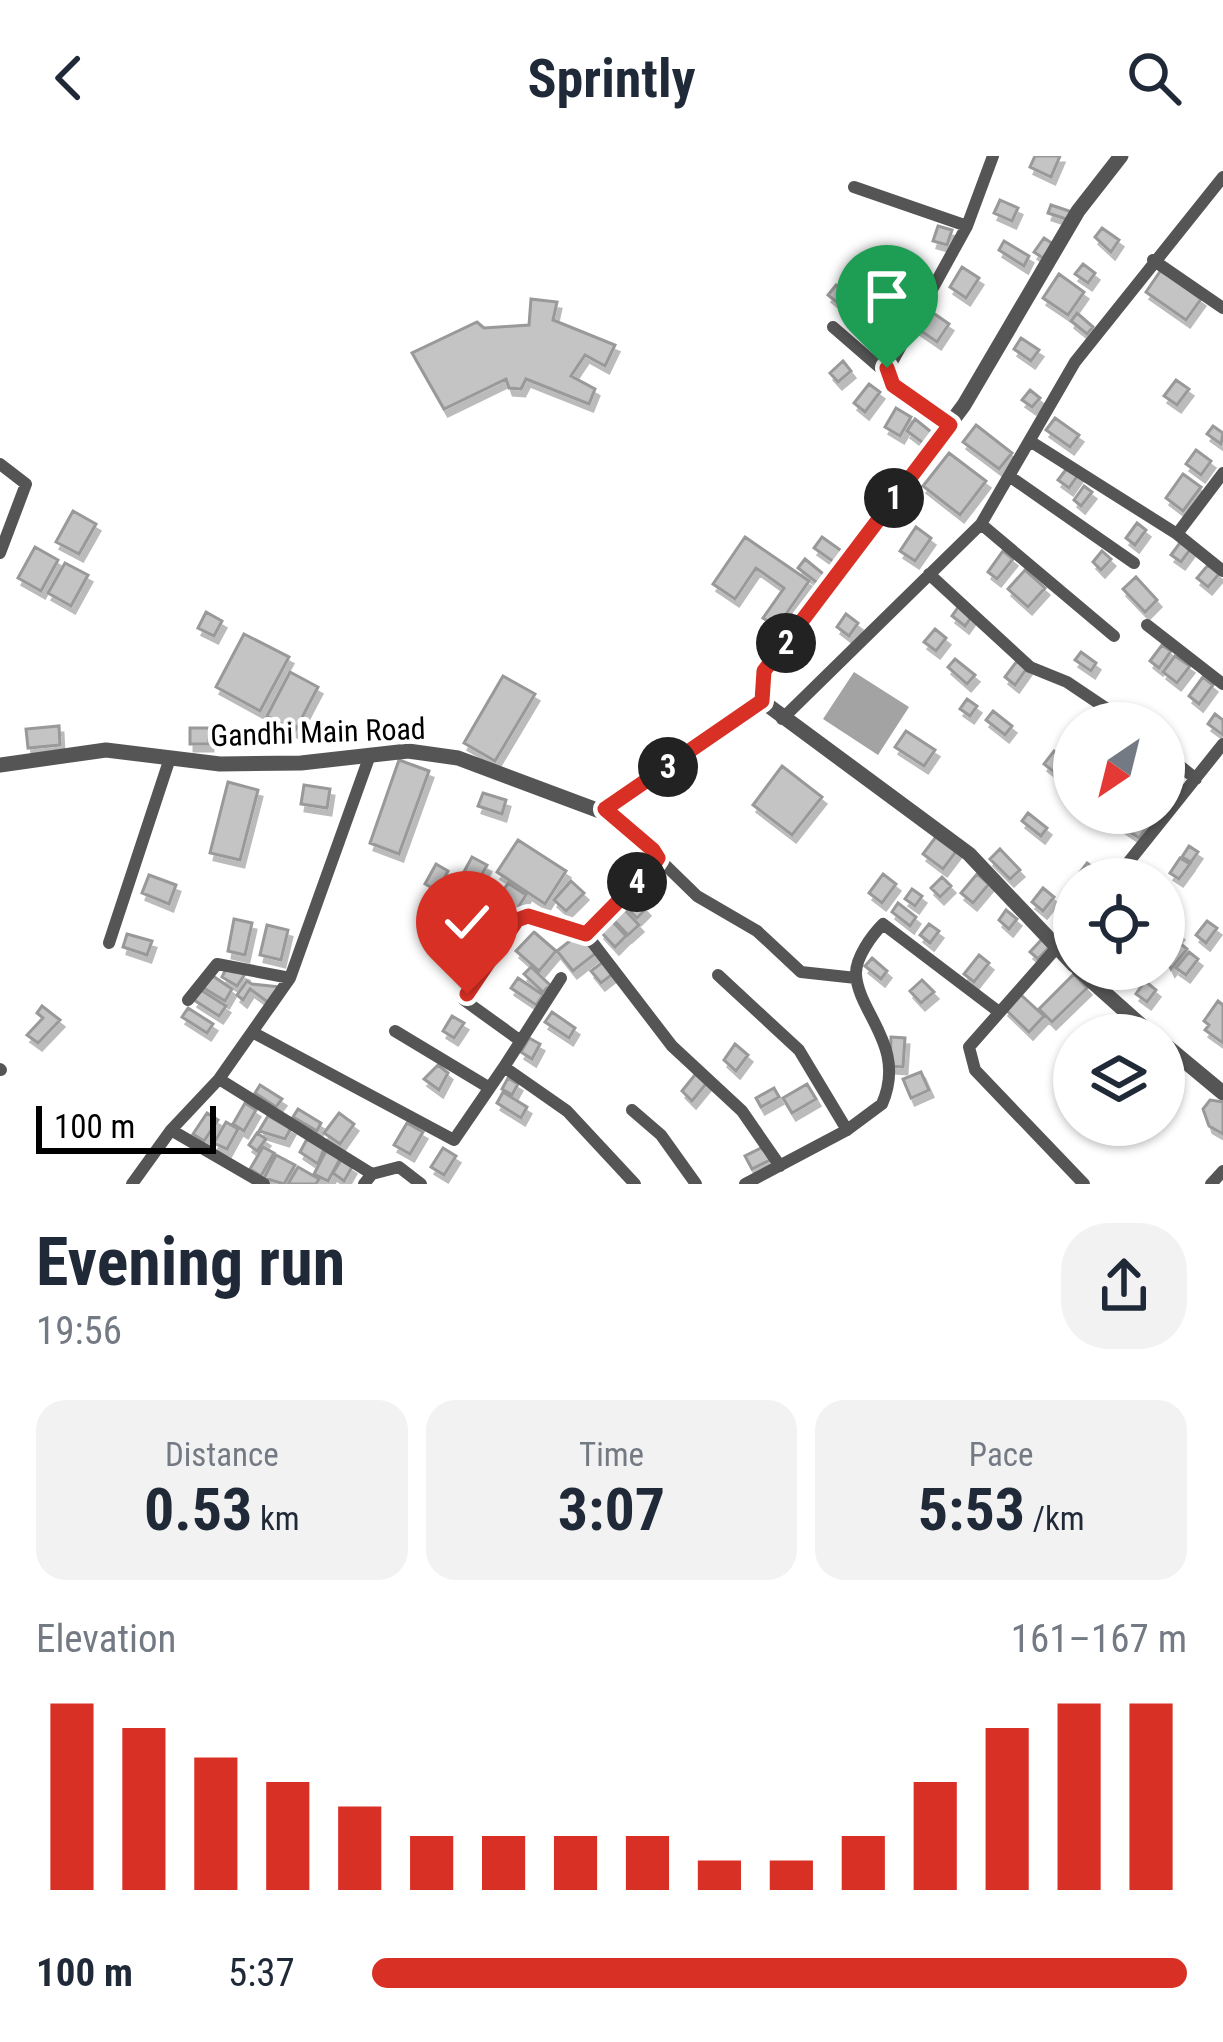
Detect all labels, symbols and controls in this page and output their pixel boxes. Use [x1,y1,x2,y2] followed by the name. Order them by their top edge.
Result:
[36,45,102,111] icon: back
[1121,45,1187,111] icon: search
[527,47,696,110] text: Sprintly
[836,245,938,368] pin
[854,263,920,329] icon: arrive
[864,468,924,528] pin: 1
[886,478,902,517] text: 1
[756,613,816,673] pin: 2
[778,623,794,662] text: 2
[1053,702,1185,834] north arrow
[1053,702,1185,1146] map controls
[210,711,426,753] street label: Gandhi Main Road
[638,737,698,797] pin: 3
[660,747,676,786] text: 3
[607,852,667,912] pin: 4
[1053,858,1185,990] button: locate
[629,862,645,901] text: 4
[416,871,518,994] pin
[434,889,500,955] icon: check
[1053,1014,1185,1146] button: layers
[36,1100,216,1153] scale bar
[54,1107,135,1146] text: 100 m
[1061,1223,1187,1349] button: share
[36,1224,345,1301] text: Evening run
[36,1308,122,1354] text: 19:56
[165,1435,279,1474] text: Distance
[579,1435,644,1474] text: Time
[969,1435,1033,1474] text: Pace
[144,1474,252,1545] text: 0.53
[558,1474,665,1545] text: 3:07
[918,1474,1025,1545] text: 5:53
[252,1499,300,1538] text: km
[1025,1499,1085,1538] text: /km
[36,1616,176,1662] text: Elevation
[1011,1616,1187,1662] text: 161–167 m
[36,1950,133,1996] text: 100 m
[228,1950,295,1996] text: 5:37

